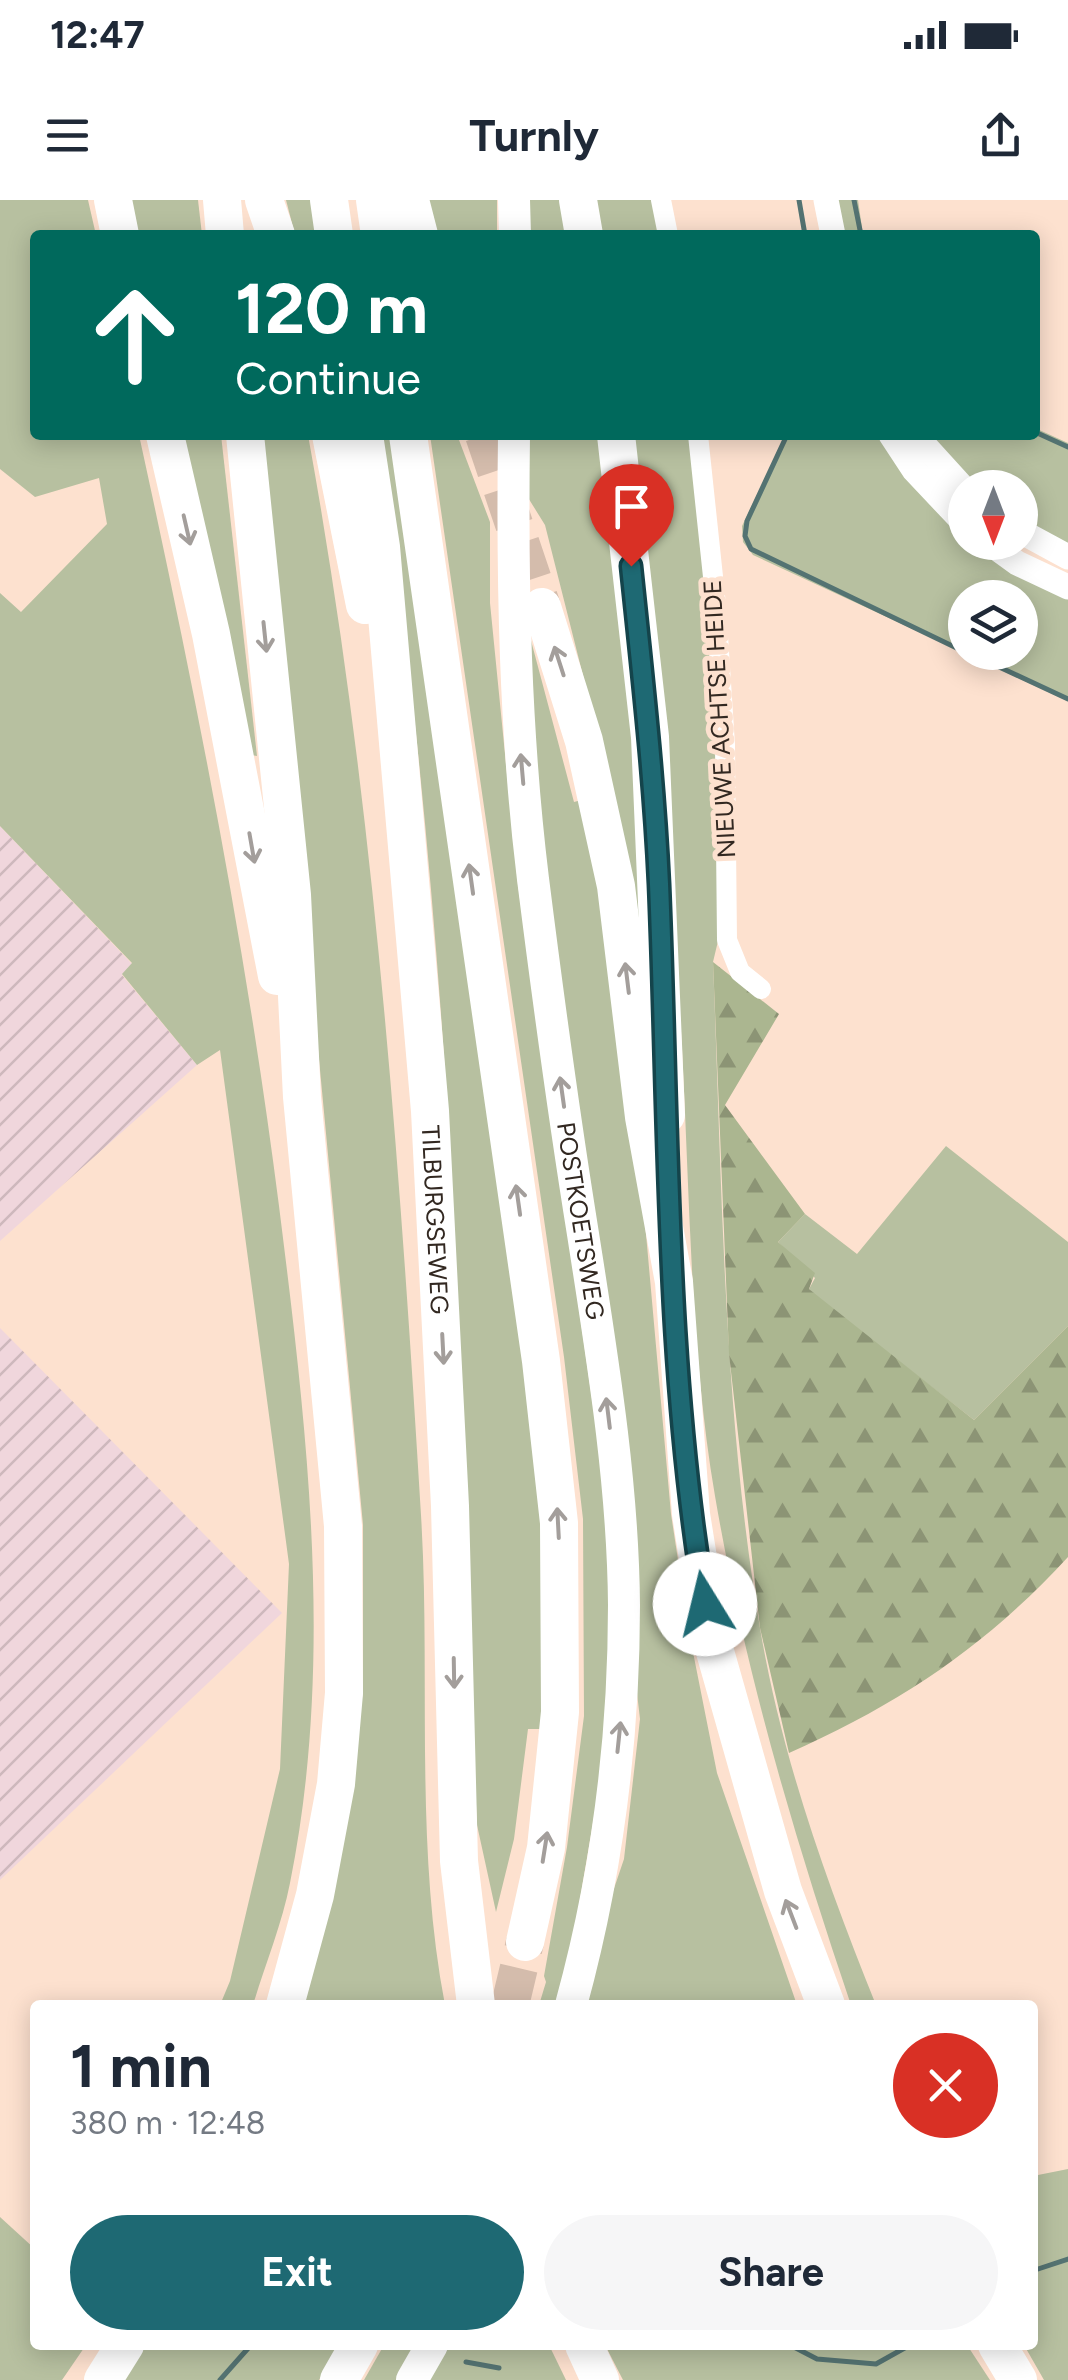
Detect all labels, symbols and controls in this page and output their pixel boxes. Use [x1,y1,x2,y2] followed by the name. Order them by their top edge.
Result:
[50,12,145,58] text: 12:47
[40,108,95,163] icon: menu
[469,108,599,162] text: Turnly
[973,108,1028,163] icon: share
[235,266,428,351] text: 120 m
[70,270,200,400] icon: ahead
[235,351,421,405] text: Continue
[589,464,674,567] pin
[948,470,1038,560] north arrow
[948,470,1038,670] map controls
[604,479,659,534] icon: arrive
[179,513,197,545] one-way arrow
[697,579,741,859] street label: NIEUWE ACHTSE HEIDE
[948,580,1038,670] button: layers
[255,620,274,652] one-way arrow
[549,646,567,678] one-way arrow
[512,754,531,786] one-way arrow
[243,831,262,864] one-way arrow
[462,863,480,895] one-way arrow
[617,963,636,995] one-way arrow
[552,1076,570,1108] one-way arrow
[551,1120,611,1322] street label: POSTKOETSWEG
[416,1124,455,1315] street label: TILBURGSEWEG
[508,1185,526,1217] one-way arrow
[434,1332,453,1364] one-way arrow
[598,1398,617,1430] one-way arrow
[548,1507,567,1539] one-way arrow
[653,1552,757,1656] position arrow
[444,1657,463,1689] one-way arrow
[610,1722,629,1754] one-way arrow
[537,1831,555,1864] one-way arrow
[781,1899,799,1930] one-way arrow
[70,2030,212,2102] text: 1 min
[893,2033,998,2138] button: close
[70,2104,265,2142] text: 380 m · 12:48
[70,2215,524,2330] button: Exit
[544,2215,998,2330] button: Share

